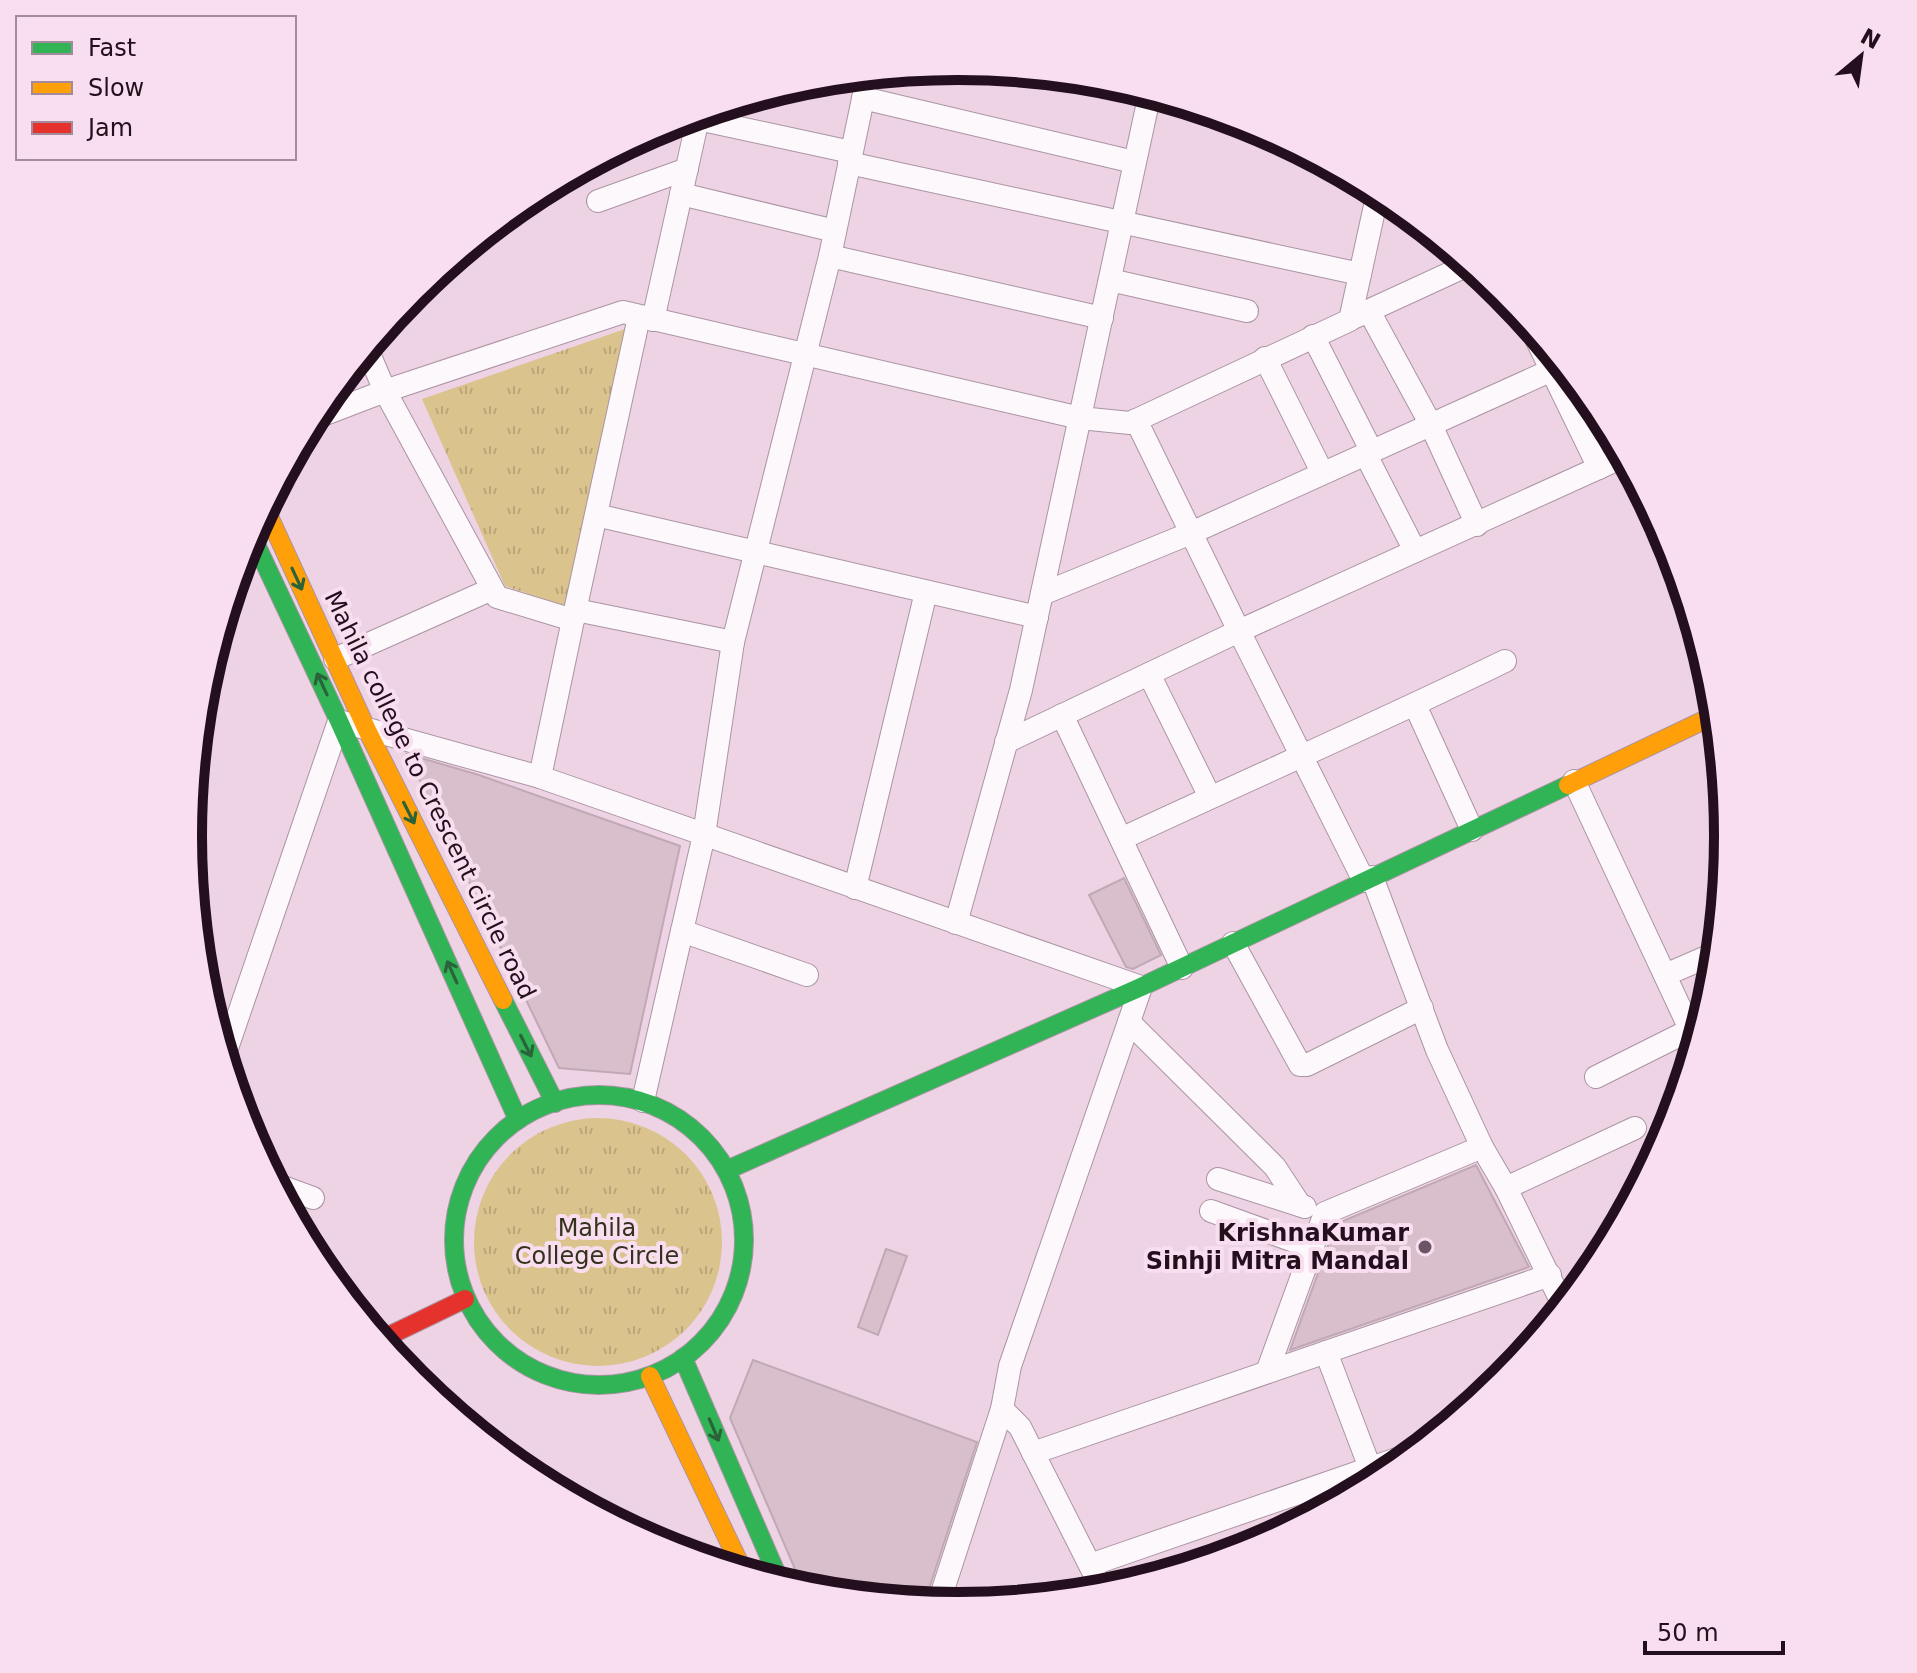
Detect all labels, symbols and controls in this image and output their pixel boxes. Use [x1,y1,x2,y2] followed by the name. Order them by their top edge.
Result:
[16,16,296,160] legend
[1821,16,1901,96] north arrow
[1856,24,1885,54] text: N
[88,34,136,62] text: Fast
[88,74,144,102] text: Slow
[86,114,133,142] text: Jam
[291,566,306,590] one-way arrow
[319,586,541,1004] street label: Mahila college to Crescent circle road
[314,673,329,697] one-way arrow
[402,801,417,825] one-way arrow
[444,961,459,985] one-way arrow
[519,1033,534,1057] one-way arrow
[515,1214,679,1270] park label: Mahila College Circle
[1146,1219,1409,1275] place label: KrishnaKumar Sinhji Mitra Mandal
[1416,1238,1434,1256] marker: KrishnaKumar Sinhji Mitra Mandal
[708,1417,723,1442] one-way arrow
[1645,1605,1783,1655] scale bar
[1657,1619,1719,1647] text: 50 m

